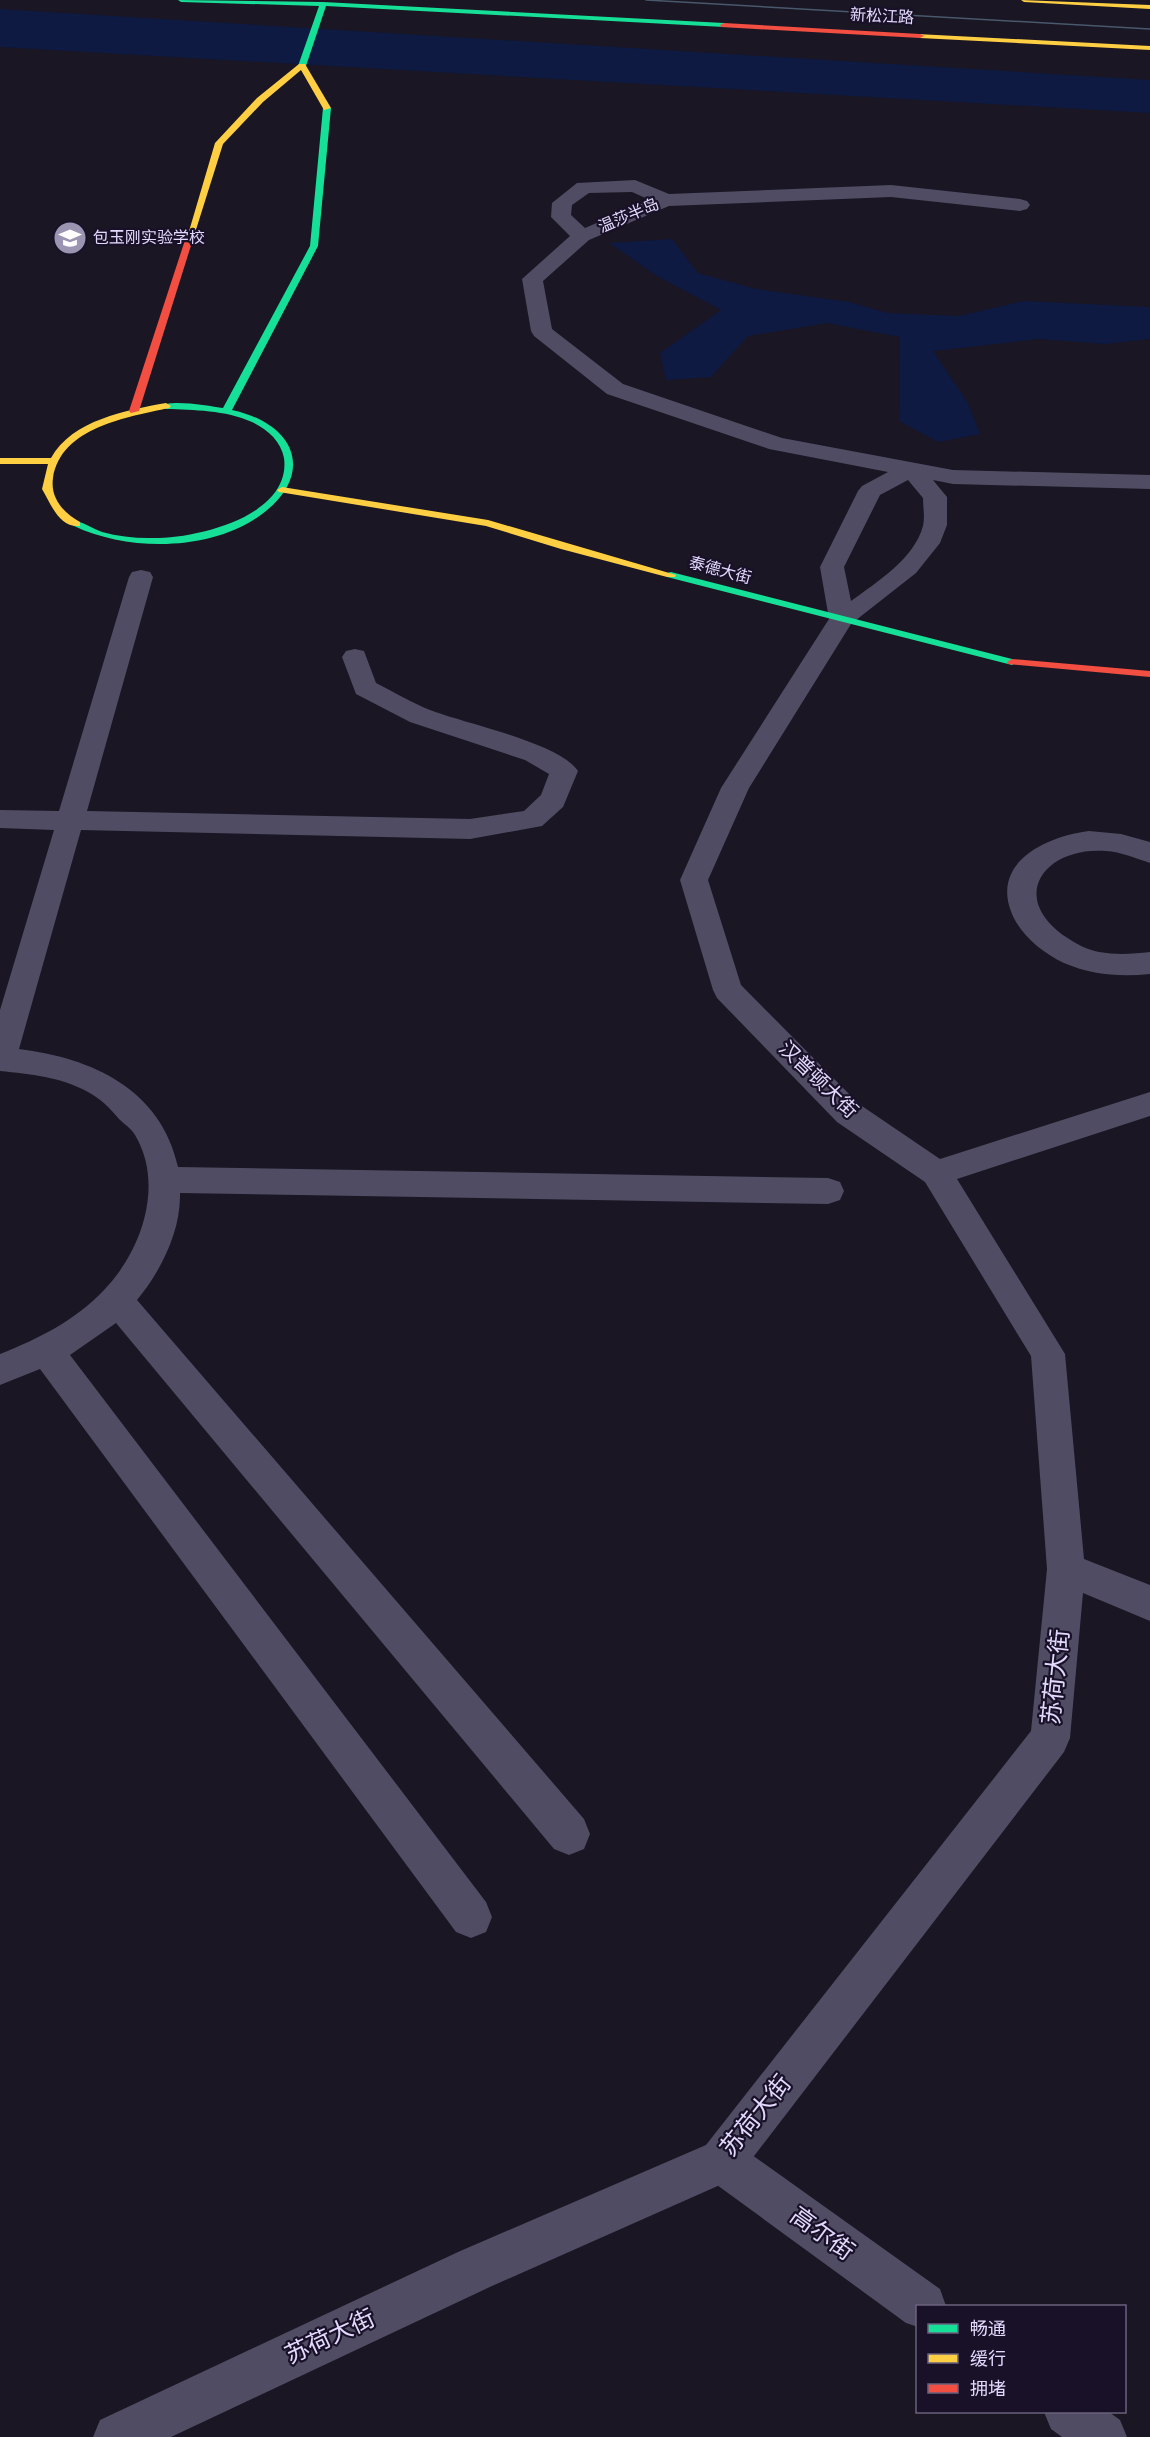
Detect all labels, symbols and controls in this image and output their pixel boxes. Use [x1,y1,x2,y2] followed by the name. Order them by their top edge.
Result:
[850,6,914,28] street label: 新松江路
[596,195,662,237] street label: 温莎半岛
[52,220,88,256] school or university icon: 包玉刚实验学校
[93,229,205,248] place label: 包玉刚实验学校
[687,554,753,588] street label: 泰德大街
[774,1037,862,1123] street label: 汉普顿大街
[1037,1628,1075,1726] street label: 苏荷大街
[715,2070,797,2162] street label: 苏荷大街
[784,2201,860,2267] street label: 高尔街
[280,2304,380,2370] street label: 苏荷大街
[916,2305,1126,2413] legend
[970,2319,1006,2340] text: 畅通
[970,2349,1006,2370] text: 缓行
[970,2379,1006,2400] text: 拥堵

